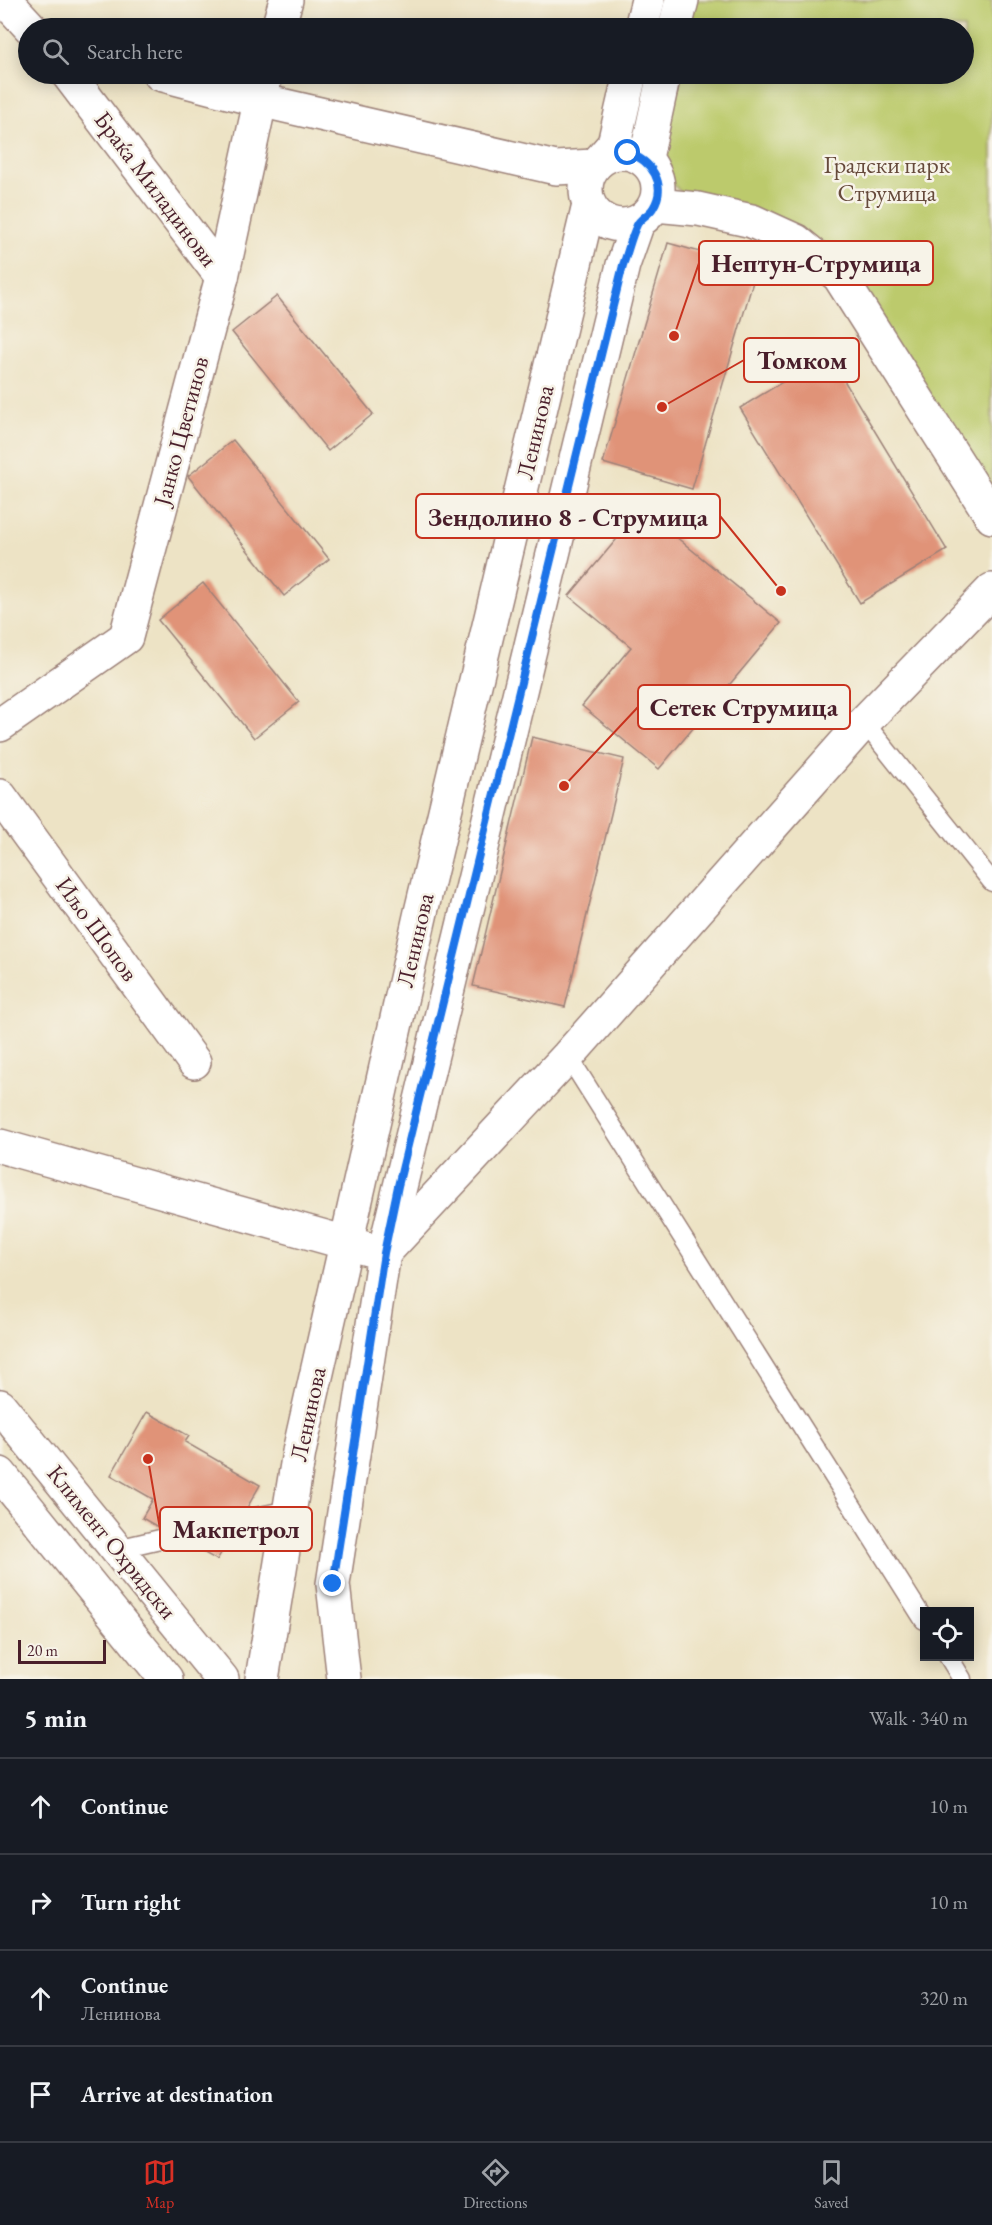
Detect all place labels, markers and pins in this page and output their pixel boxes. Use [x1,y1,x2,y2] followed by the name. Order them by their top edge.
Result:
[699,241,933,285] callout: Нептун-Струмица
[744,338,859,382] callout: Томком
[416,494,720,538] callout: Зендолино 8 - Струмица
[638,685,850,729] callout: Сетек Струмица
[160,1507,312,1551] callout: Макпетрол

